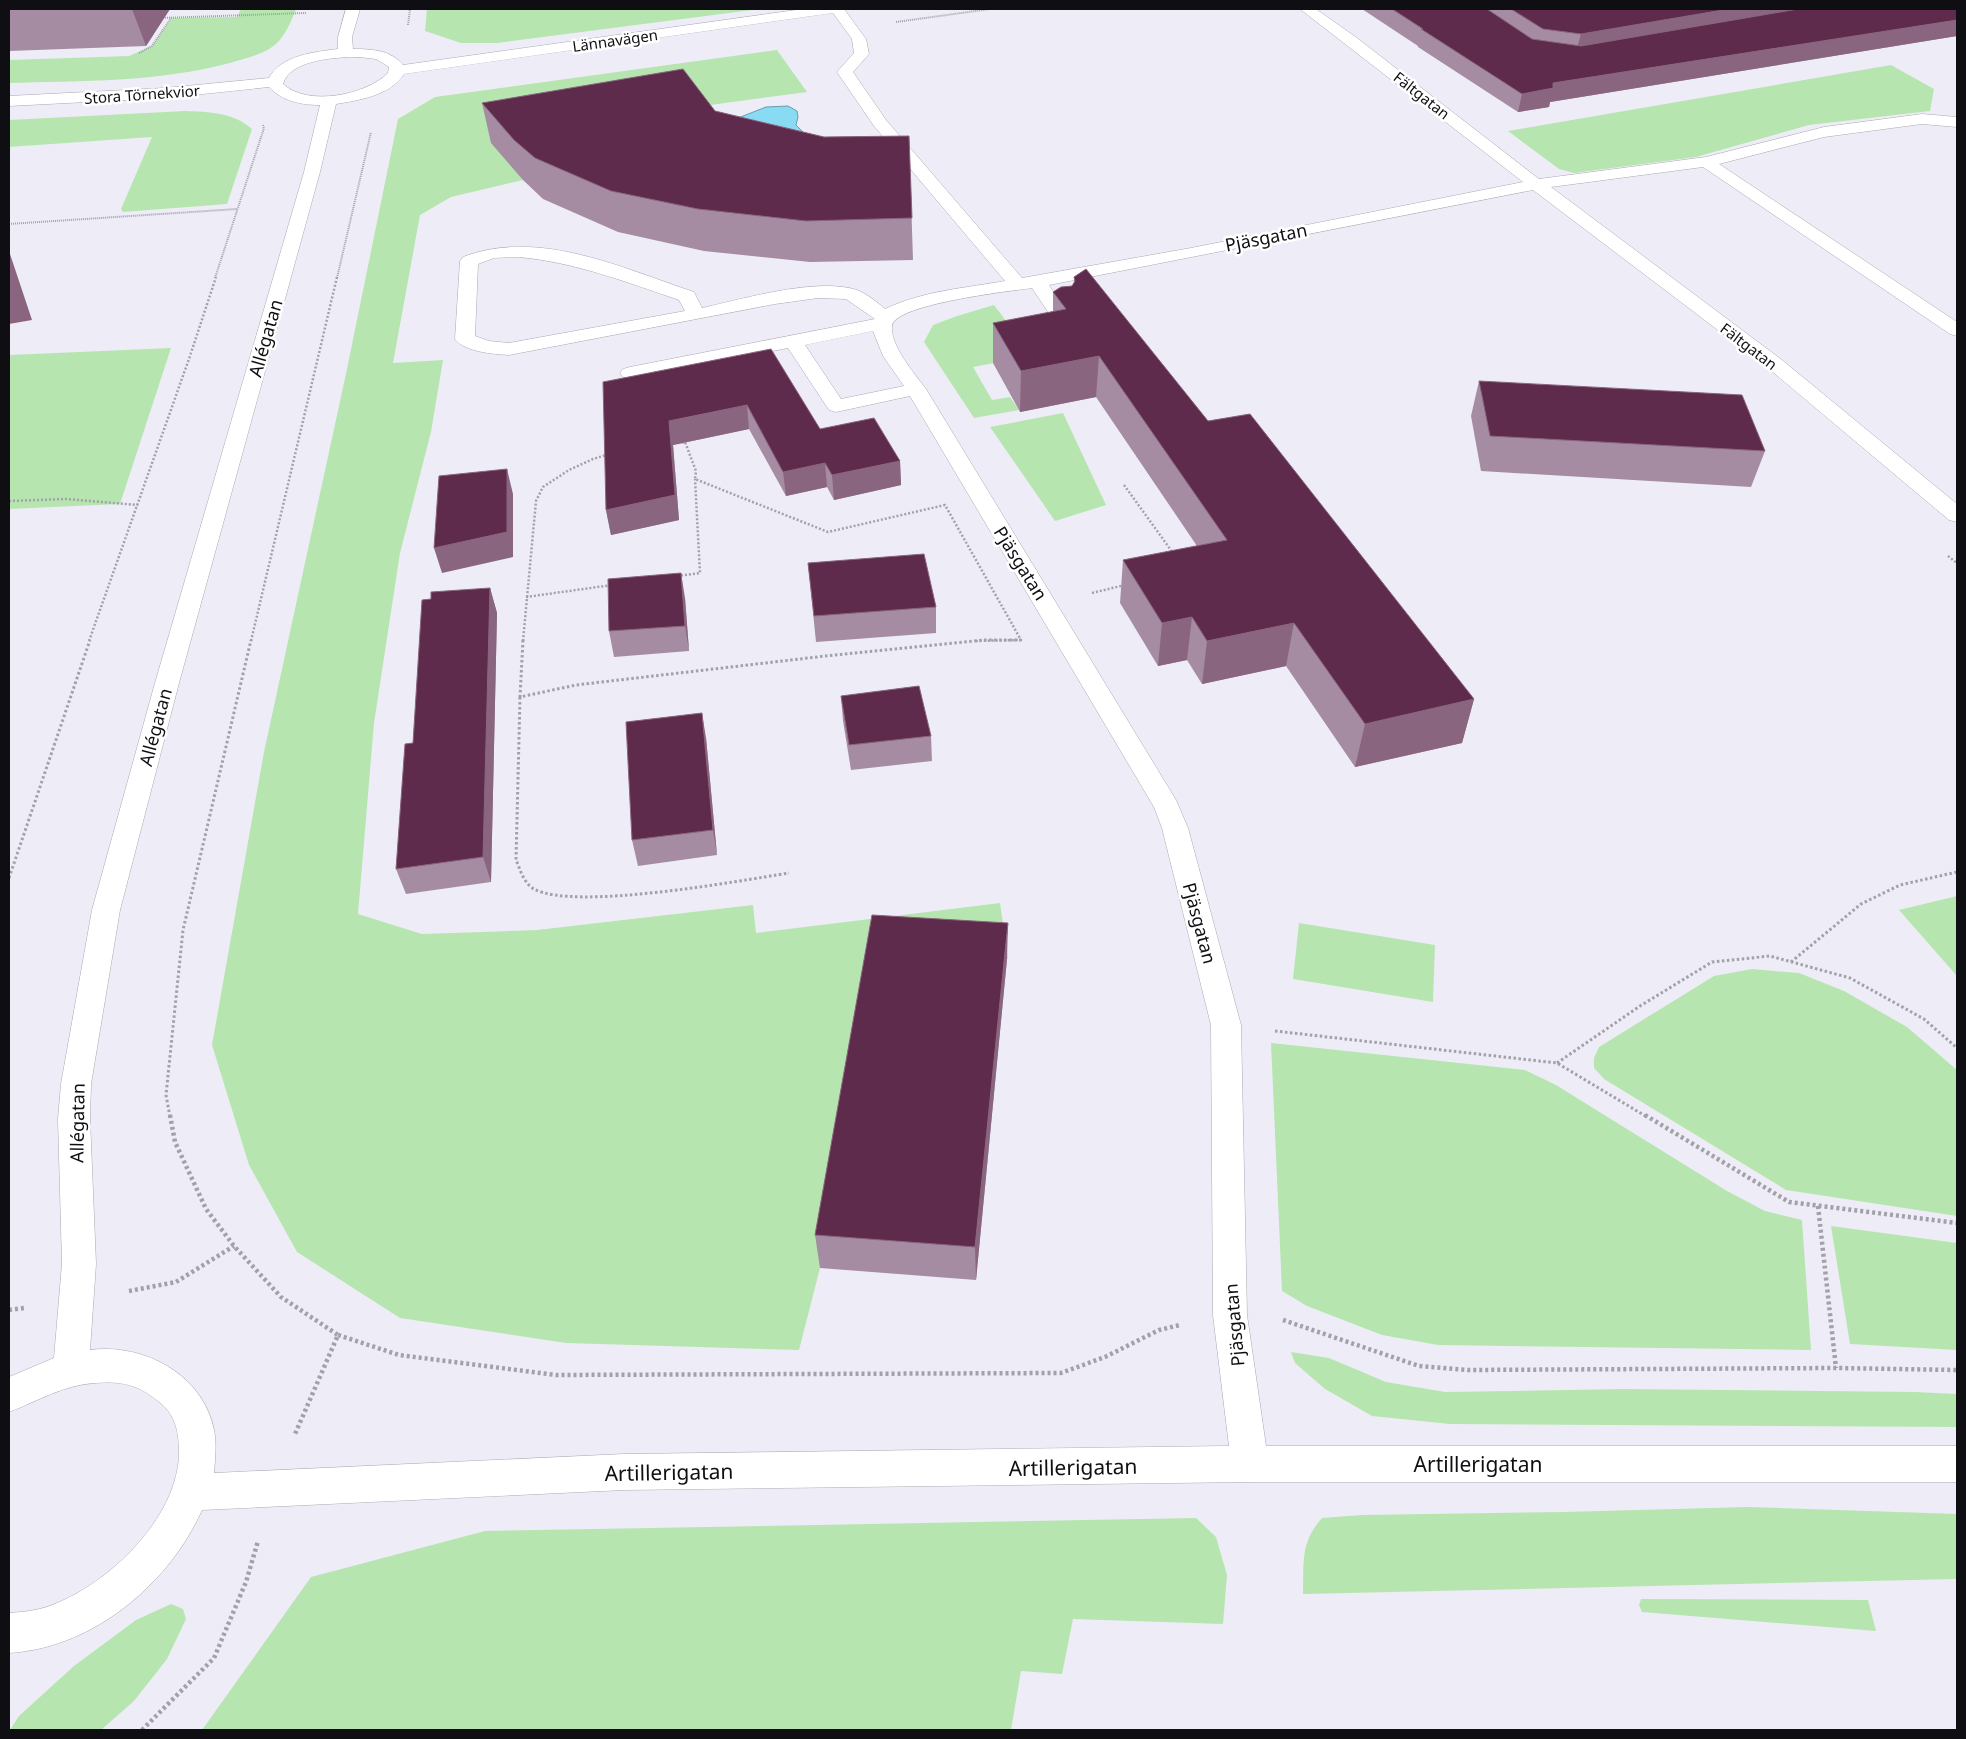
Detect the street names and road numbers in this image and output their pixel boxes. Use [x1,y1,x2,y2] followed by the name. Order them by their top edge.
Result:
[571,24,659,56] street label: Lännavägen
[1390,67,1454,123] street label: Fältgatan
[83,80,201,108] street label: Stora Törnekvior
[1223,217,1309,257] street label: Pjäsgatan
[242,296,288,380] street label: Allégatan
[1717,318,1781,374] street label: Fältgatan
[989,521,1053,605] street label: Pjäsgatan
[133,685,177,769] street label: Allégatan
[1178,880,1222,966] street label: Pjäsgatan
[64,1083,90,1163] street label: Allégatan
[1218,1283,1250,1367] street label: Pjäsgatan
[1414,1450,1542,1478] street label: Artillerigatan
[1008,1452,1138,1482] street label: Artillerigatan
[604,1457,734,1487] street label: Artillerigatan

